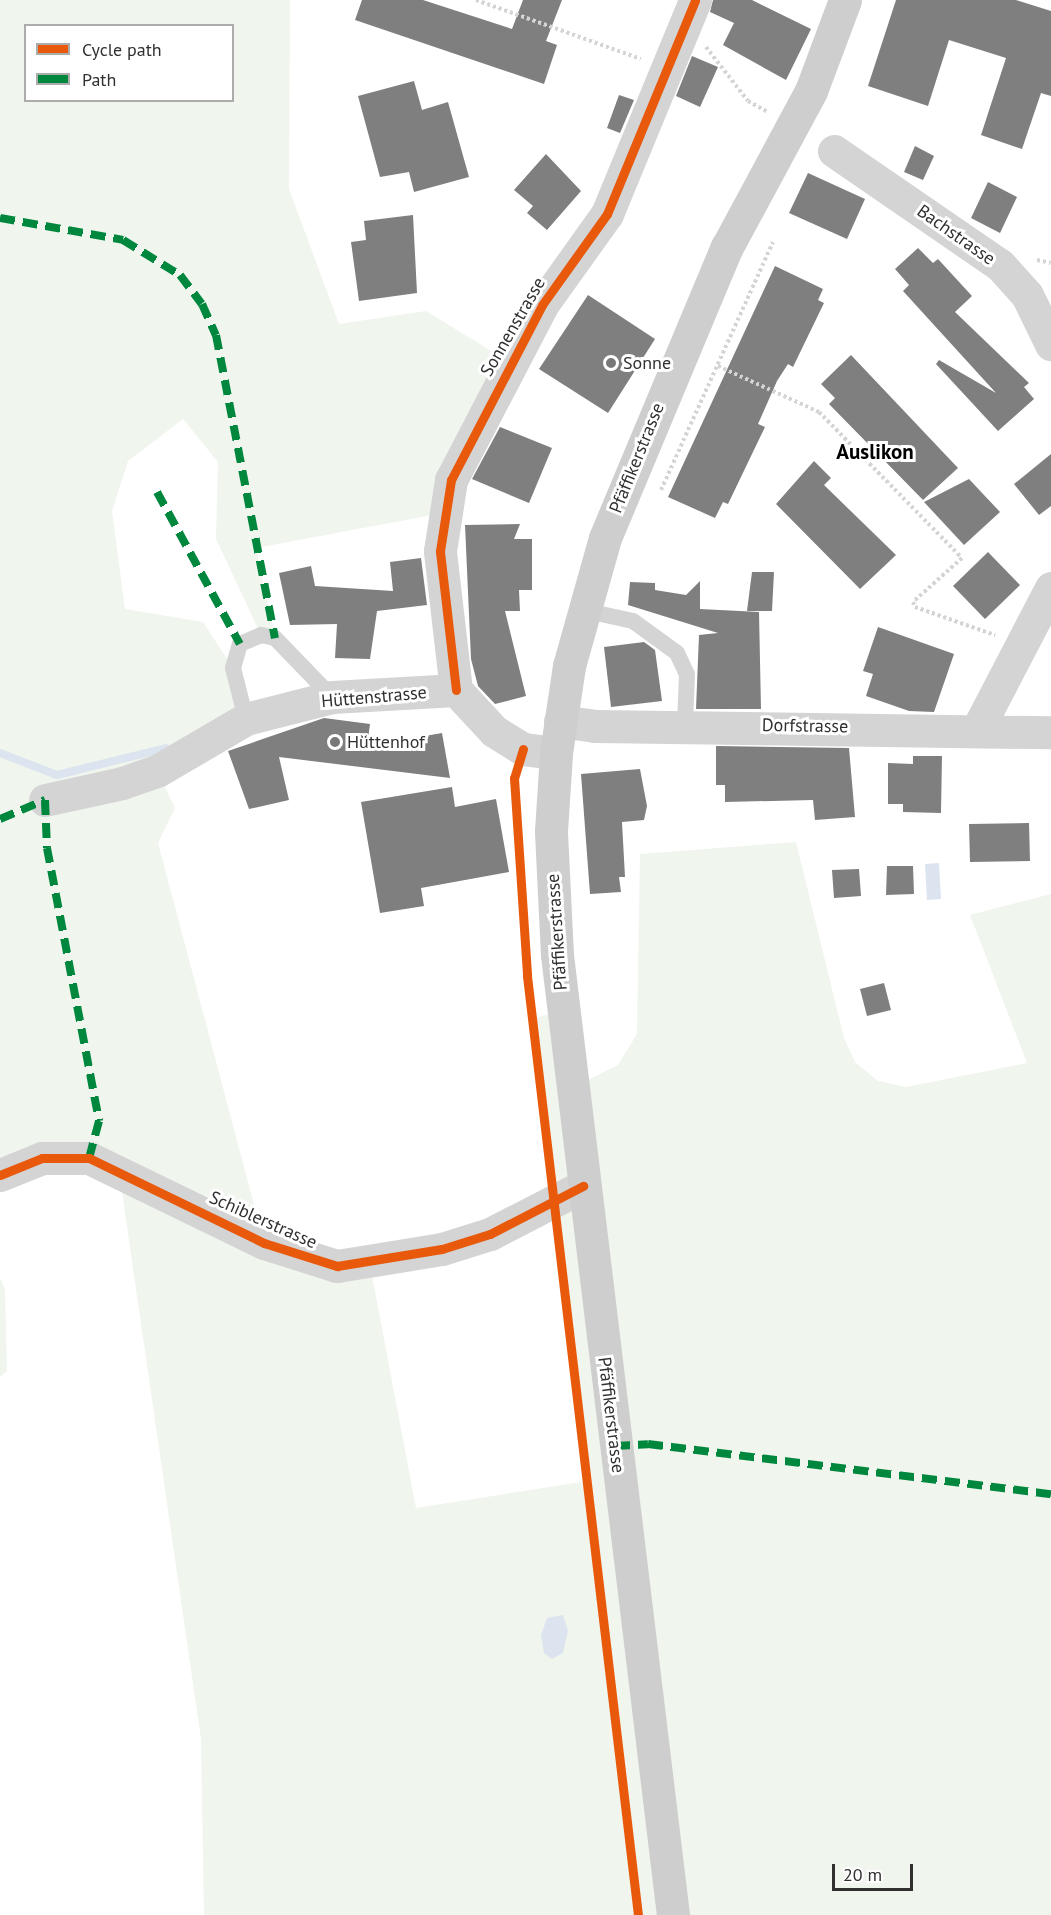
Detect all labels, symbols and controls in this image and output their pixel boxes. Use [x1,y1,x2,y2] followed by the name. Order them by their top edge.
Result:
[24,24,234,102] legend
[82,38,162,61] text: Cycle path
[82,68,116,91] text: Path
[913,200,999,270] street label: Bachstrasse
[476,274,550,380] street label: Sonnenstrasse
[623,352,671,374] place label: Sonne
[604,356,618,370] marker: Sonne
[605,400,669,516] street label: Pfäffikerstrasse
[836,439,914,465] district label: Auslikon
[320,682,428,712] street label: Hüttenstrasse
[762,714,848,738] street label: Dorfstrasse
[347,731,425,753] place label: Hüttenhof
[328,735,342,749] marker: Hüttenhof
[542,873,572,991] street label: Pfäffikerstrasse
[206,1187,320,1253] street label: Schiblerstrasse
[593,1356,629,1474] street label: Pfäffikerstrasse
[835,1852,916,1890] scale bar
[843,1863,882,1886] text: 20 m

